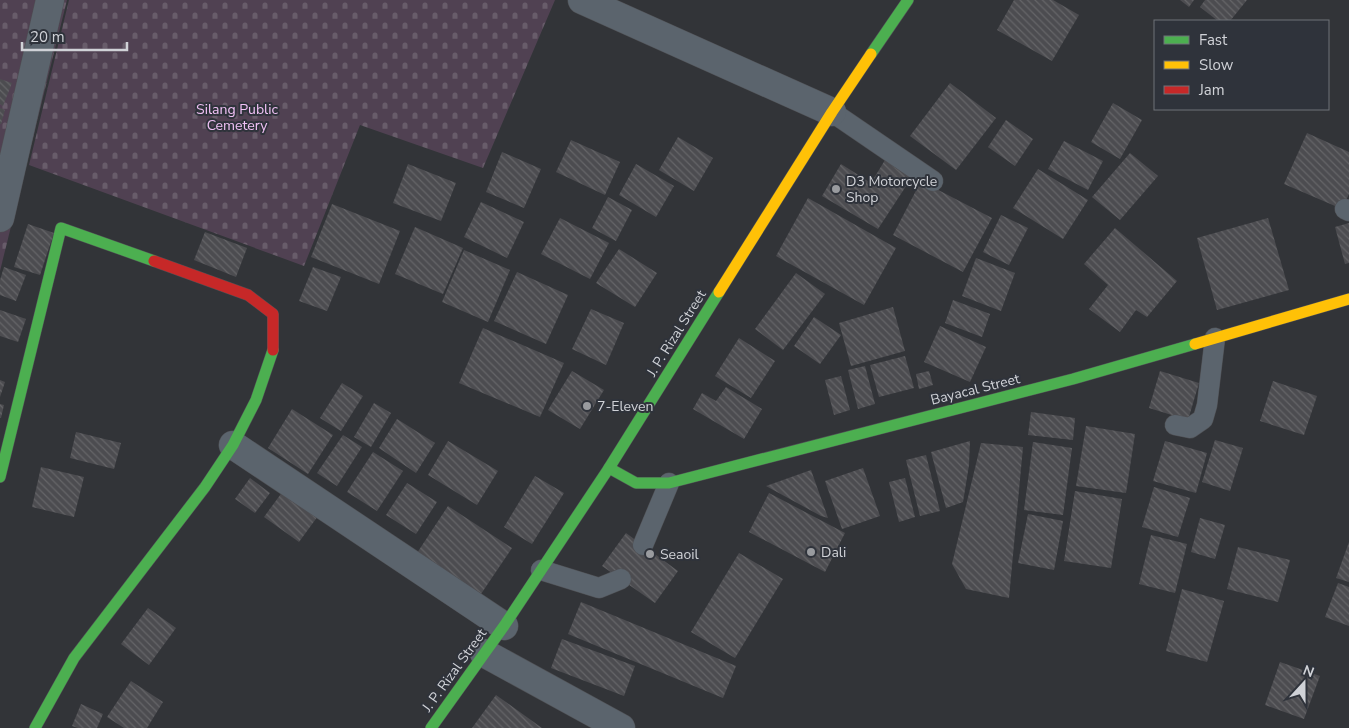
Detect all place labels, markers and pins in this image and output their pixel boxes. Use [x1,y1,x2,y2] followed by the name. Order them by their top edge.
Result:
[846,172,937,207] place label: D3 Motorcycle Shop
[830,183,842,195] marker: D3 Motorcycle Shop
[597,397,653,416] place label: 7-Eleven
[581,400,593,412] marker: 7-Eleven
[821,543,846,562] place label: Dali
[660,545,700,564] place label: Seaoil
[805,546,817,558] marker: Dali
[644,548,656,560] marker: Seaoil

